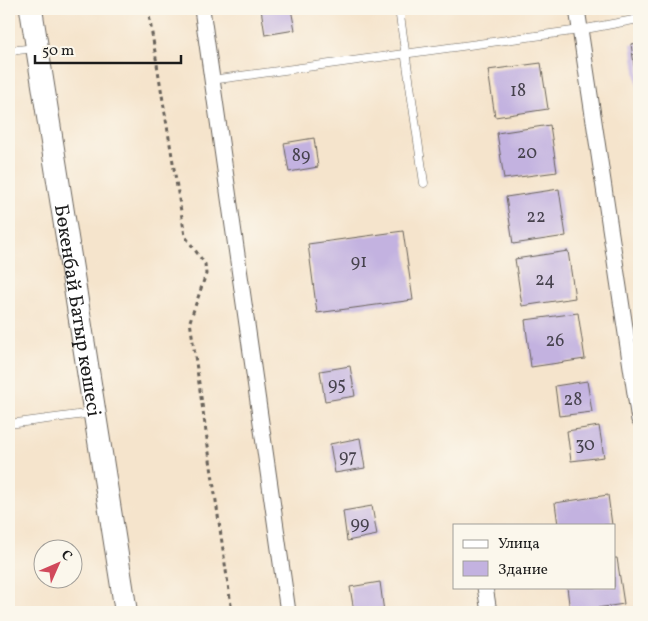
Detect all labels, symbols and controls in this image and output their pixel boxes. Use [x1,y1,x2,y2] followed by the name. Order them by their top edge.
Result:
[35,32,181,64] scale bar
[42,41,74,62] text: 50 m
[510,79,526,104] house number: 18
[517,141,537,166] house number: 20
[292,144,310,169] house number: 89
[46,202,107,419] street label: Бөкенбай Батыр көшесі
[526,205,546,230] house number: 22
[351,250,367,275] house number: 91
[535,268,555,293] house number: 24
[546,329,564,354] house number: 26
[328,373,346,398] house number: 95
[564,388,582,413] house number: 28
[575,433,595,458] house number: 30
[339,445,357,470] house number: 97
[351,512,369,537] house number: 99
[453,524,616,588] legend
[498,534,540,555] text: Улица
[32,538,82,588] north arrow
[56,546,76,566] text: С
[498,560,548,581] text: Здание

